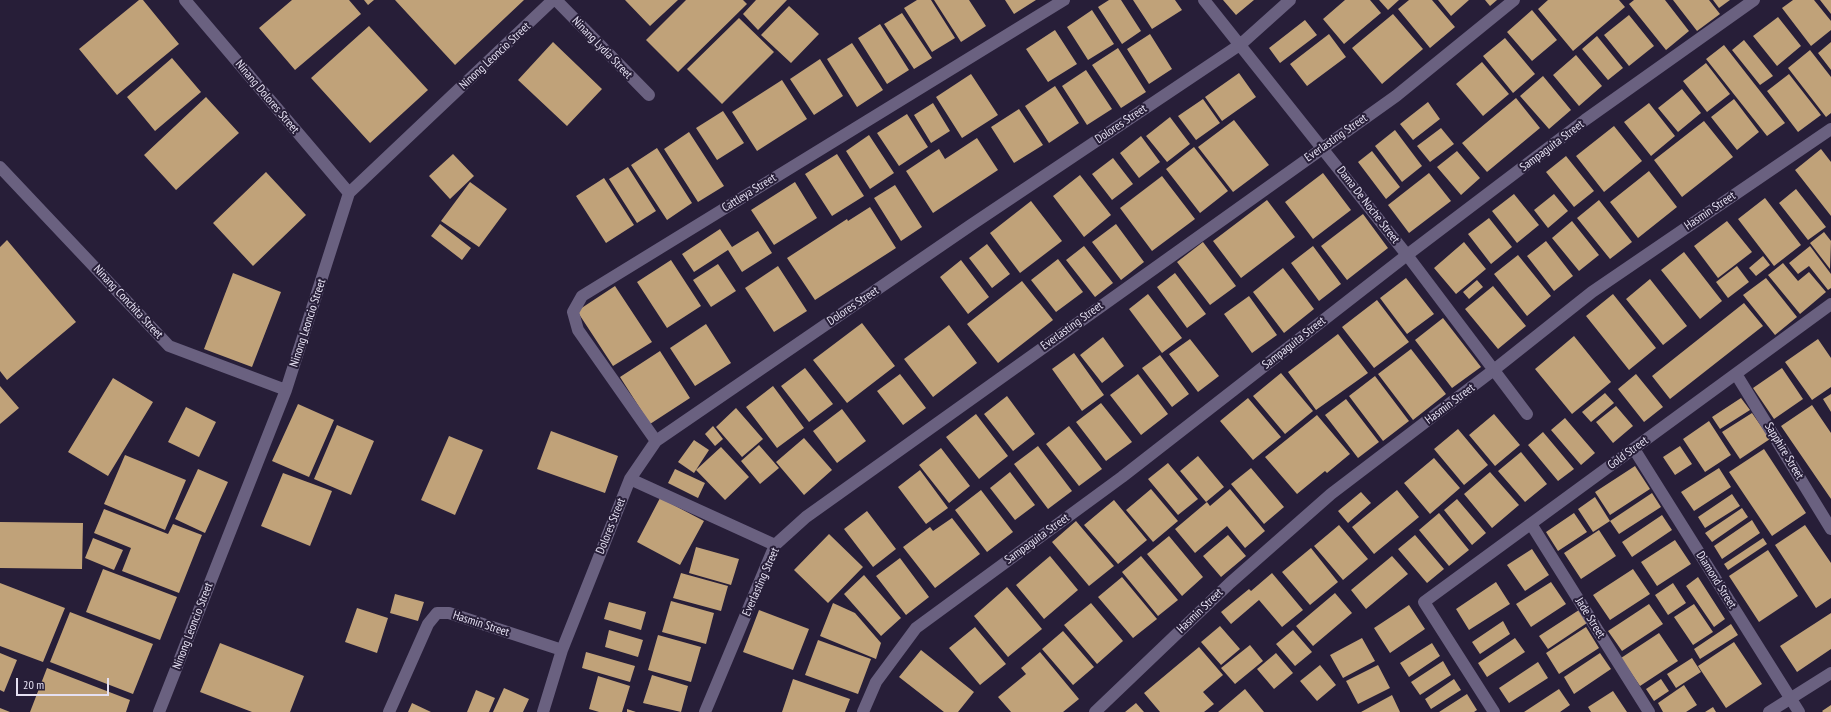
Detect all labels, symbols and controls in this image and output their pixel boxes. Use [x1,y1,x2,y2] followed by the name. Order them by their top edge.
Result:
[569,14,635,82] street label: Ninang Lydia Street
[457,19,533,93] street label: Ninong Leoncio Street
[232,57,302,137] street label: Ninang Dolores Street
[1092,101,1150,147] street label: Dolores Street
[1302,111,1370,165] street label: Everlasting Street
[1517,117,1587,175] street label: Sampaguita Street
[1334,164,1402,246] street label: Dama De Noche Street
[719,171,779,215] street label: Cattleya Street
[1682,189,1738,233] street label: Hasmin Street
[90,262,166,342] street label: Ninang Conchita Street
[287,277,329,369] street label: Ninong Leoncio Street
[824,283,882,329] street label: Dolores Street
[1038,299,1106,353] street label: Everlasting Street
[1260,314,1328,372] street label: Sampaguita Street
[1422,381,1478,427] street label: Hasmin Street
[1761,420,1807,482] street label: Sapphire Street
[1605,434,1651,472] street label: Gold Street
[593,496,629,556] street label: Dolores Street
[1002,511,1072,567] street label: Sampaguita Street
[739,546,783,618] street label: Everlasting Street
[1693,549,1739,611] street label: Diamond Street
[170,581,216,671] street label: Ninong Leoncio Street
[1174,586,1226,636] street label: Hasmin Street
[1572,595,1608,641] street label: Jade Street
[451,608,511,640] street label: Hasmin Street
[18,670,111,696] scale bar
[23,677,44,692] text: 20 m

